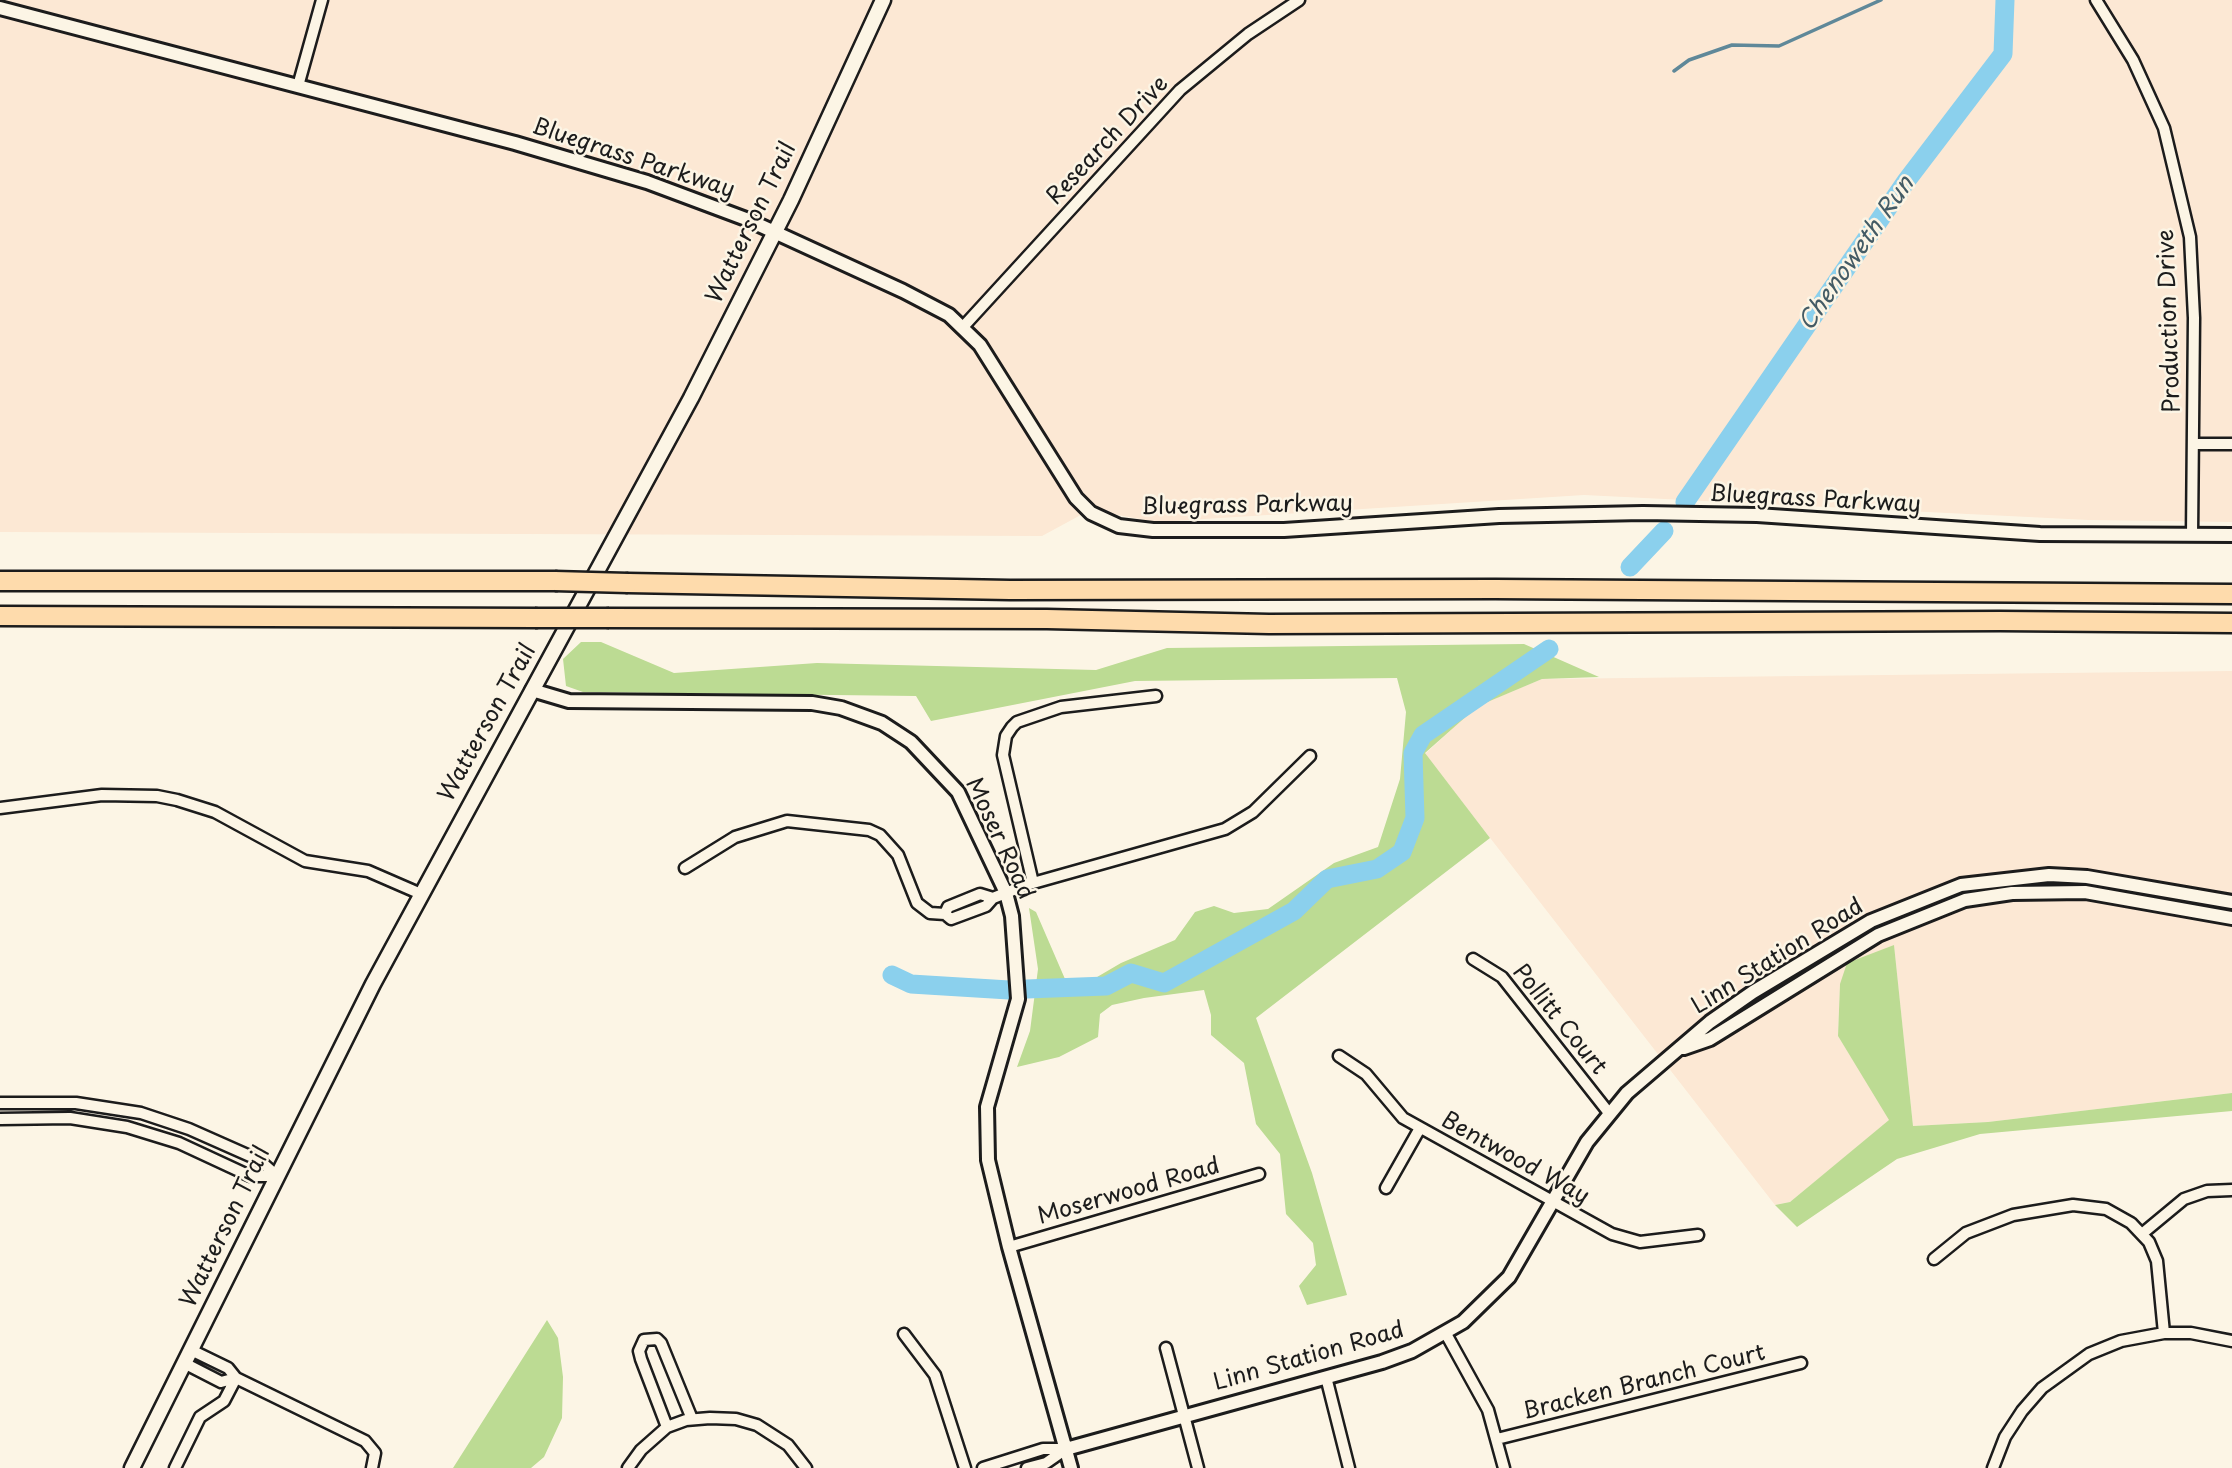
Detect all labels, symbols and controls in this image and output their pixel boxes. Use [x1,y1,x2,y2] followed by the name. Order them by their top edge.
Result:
[1041,71,1175,211] street label: Research Drive
[528,113,738,205] street label: Bluegrass Parkway
[701,138,803,308] street label: Watterson Trail
[1793,171,1921,337] water label: Chenoweth Run
[2153,229,2187,413] street label: Production Drive
[1709,481,1921,519] street label: Bluegrass Parkway
[1141,490,1353,522] street label: Bluegrass Parkway
[433,639,543,807] street label: Watterson Trail
[959,774,1039,904] street label: Moser Road
[1687,893,1869,1021] street label: Linn Station Road
[1506,959,1612,1081] street label: Pollitt Court
[1436,1107,1594,1211] street label: Bentwood Way
[175,1142,277,1312] street label: Watterson Trail
[1035,1153,1223,1231] street label: Moserwood Road
[1211,1317,1407,1397] street label: Linn Station Road
[1520,1340,1768,1426] street label: Bracken Branch Court

